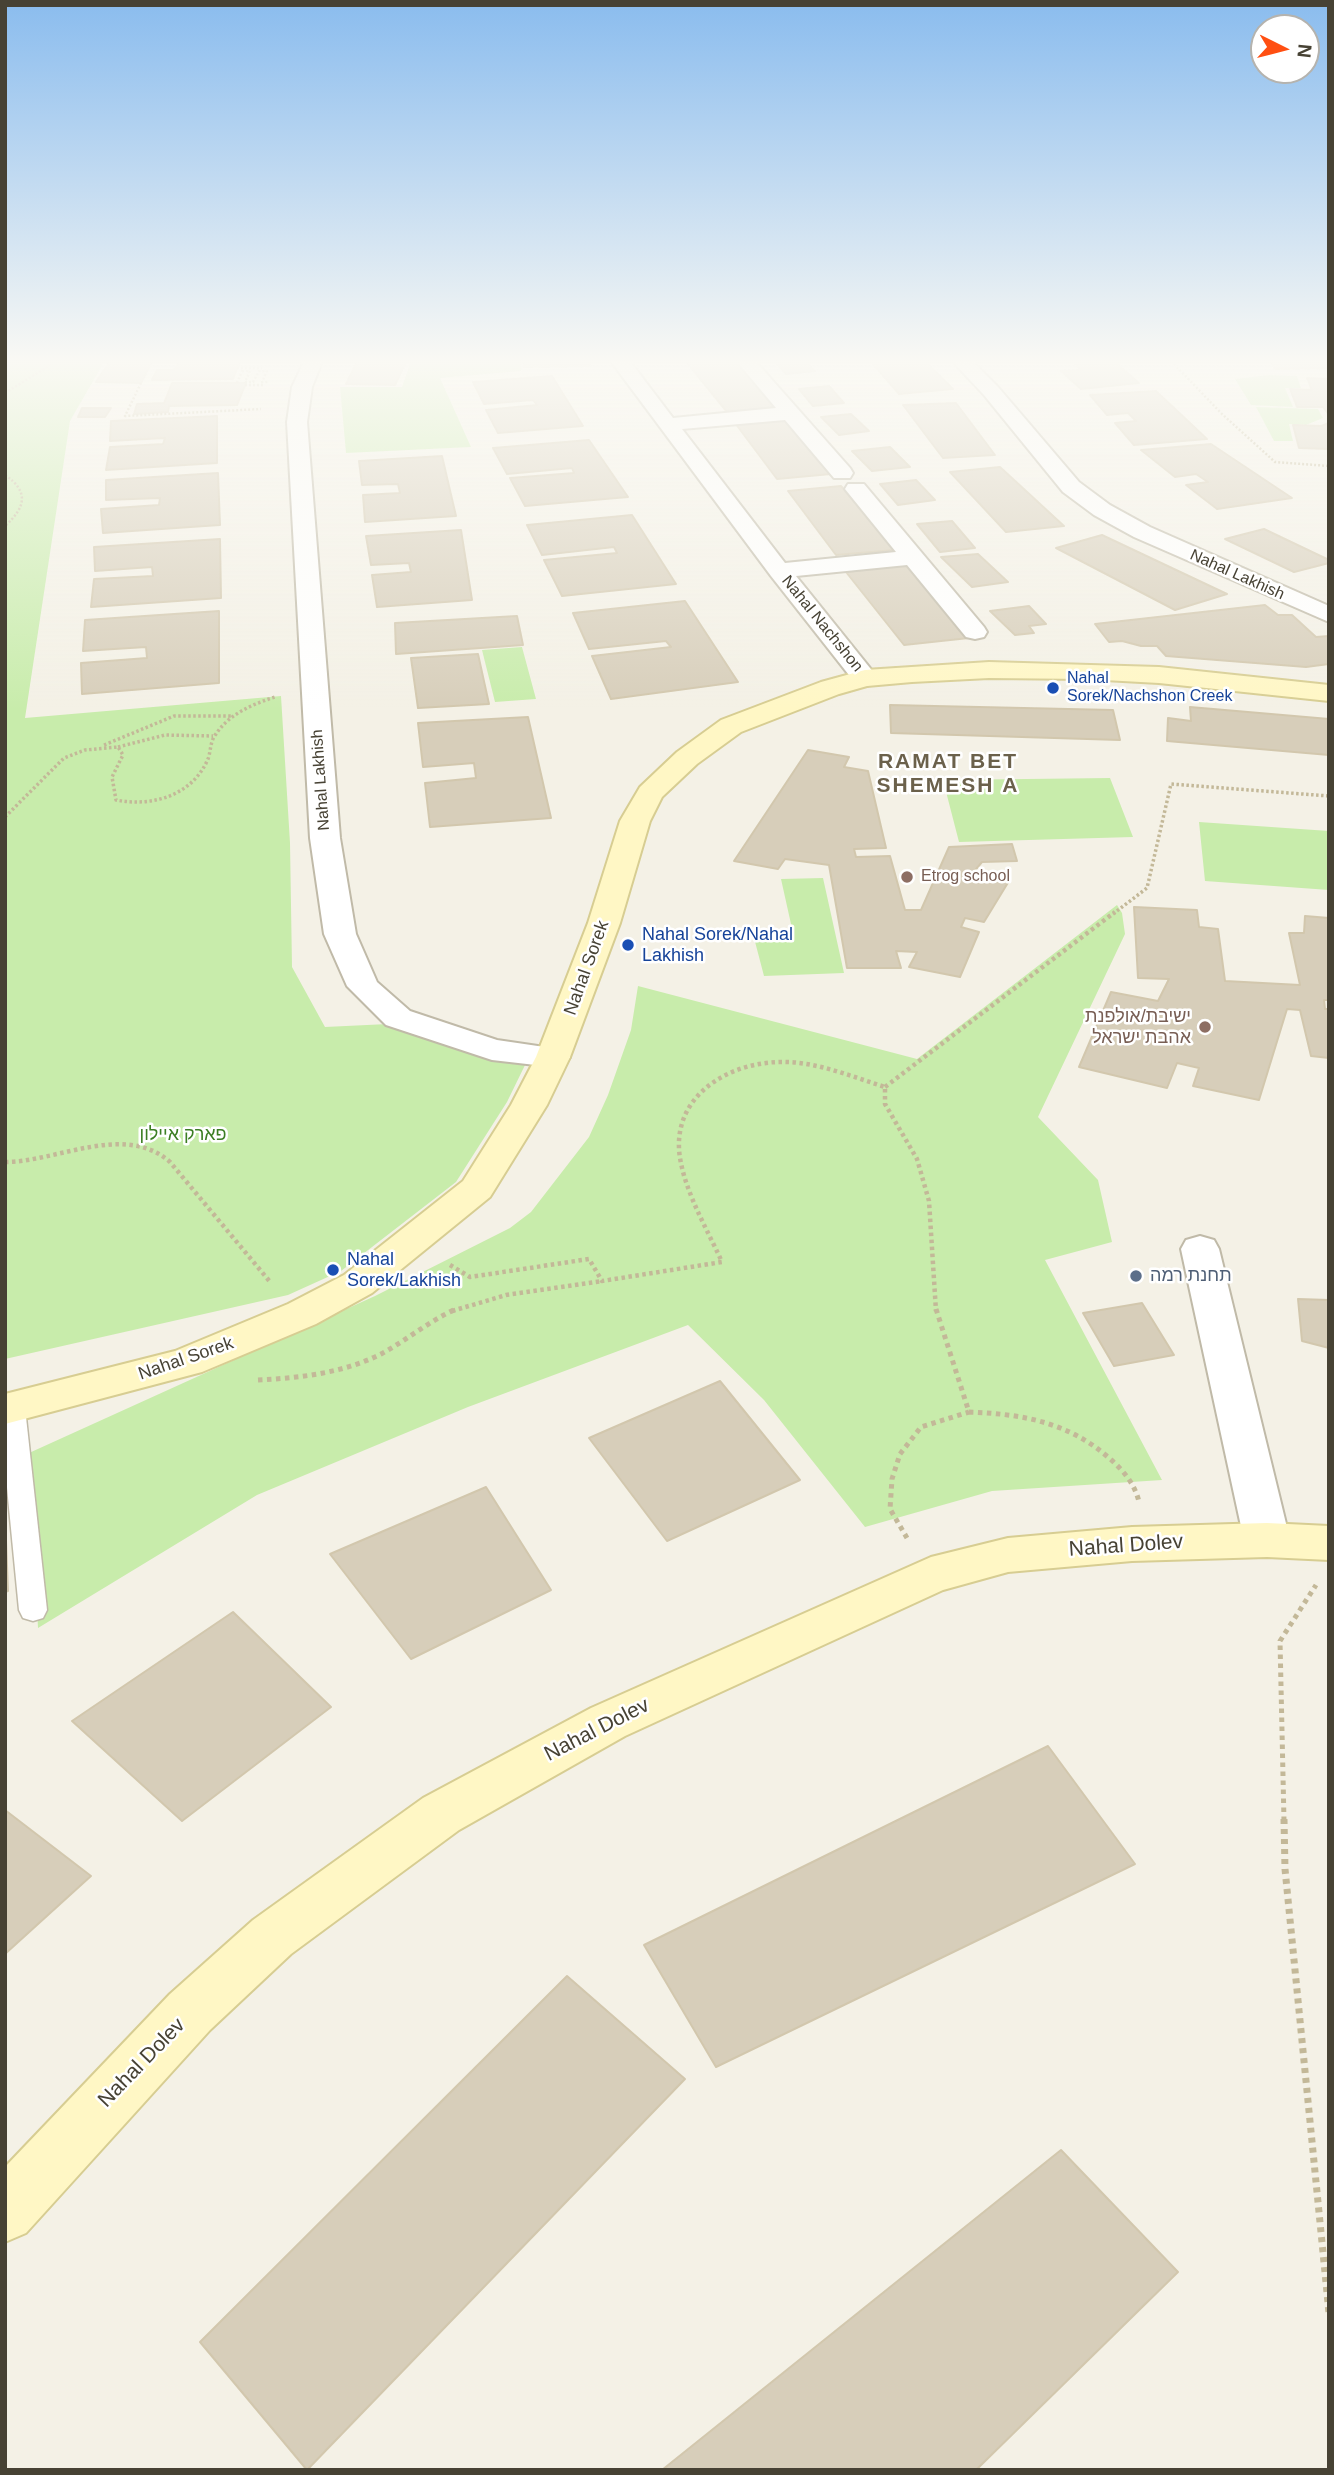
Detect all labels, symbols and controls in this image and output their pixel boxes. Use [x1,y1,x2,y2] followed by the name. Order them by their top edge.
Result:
[1250,14,1320,84] north arrow
[1293,43,1316,59] text: N
[1187,546,1287,604] street label: Nahal Lakhish
[777,572,867,676] street label: Nahal Nachshon
[1067,669,1232,707] place label: Nahal Sorek/Nachshon Creek
[1045,680,1061,696] marker: Nahal Sorek/Nachshon Creek
[308,729,334,831] street label: Nahal Lakhish
[878,749,1018,799] district label: RAMAT BET SHEMESH A
[921,867,1010,887] place label: Etrog school
[899,869,915,885] marker: Etrog school
[560,918,614,1018] street label: Nahal Sorek
[642,924,793,967] place label: Nahal Sorek/Nahal Lakhish
[620,937,636,953] marker: Nahal Sorek/Nahal Lakhish
[1085,1006,1191,1048] place label: ישיבת/אולפנת אהבת ישראל
[1197,1019,1213,1035] marker: ישיבת/אולפנת אהבת ישראל
[139,1124,227,1146] park label: פארק איילון
[347,1249,461,1292] place label: Nahal Sorek/Lakhish
[325,1262,341,1278] marker: Nahal Sorek/Lakhish
[1150,1265,1232,1287] place label: תחנת רמה
[1128,1268,1144,1284] marker: תחנת רמה
[136,1333,236,1385] street label: Nahal Sorek
[1068,1529,1184,1563] street label: Nahal Dolev
[540,1693,654,1767] street label: Nahal Dolev
[93,2013,191,2113] street label: Nahal Dolev

